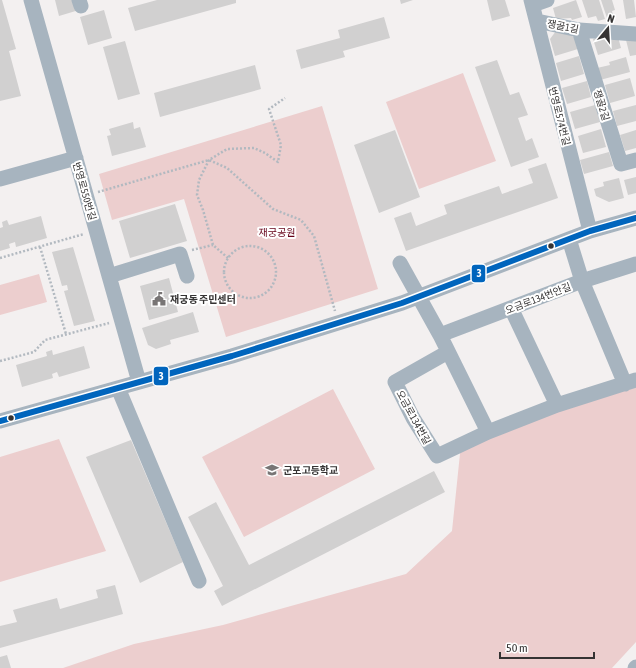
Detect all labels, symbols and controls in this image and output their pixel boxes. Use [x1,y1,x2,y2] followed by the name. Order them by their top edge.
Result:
[588,8,628,48] north arrow
[606,12,616,25] text: N
[546,18,580,35] street label: 쟁골1길
[547,86,572,147] street label: 번영로574번길
[592,88,612,122] street label: 쟁골2길
[71,161,98,222] street label: 번영로550번길
[259,227,295,238] park label: 재궁공원
[546,241,556,251] unlabelled marker
[471,264,486,283] line badge: 3
[476,267,482,279] text: 3
[504,281,573,316] street label: 오금로134번안길
[151,291,167,307] public building icon: 재궁동 주민센터
[170,294,236,305] place label: 재궁동 주민센터
[153,366,169,386] line badge: 3
[158,370,164,382] text: 3
[394,388,433,446] street label: 오금로134번길
[6,413,16,423] unlabelled marker
[264,462,280,478] school or university icon: 군포고등학교
[283,464,338,476] place label: 군포고등학교
[500,634,594,660] scale bar
[506,641,528,655] text: 50 m

